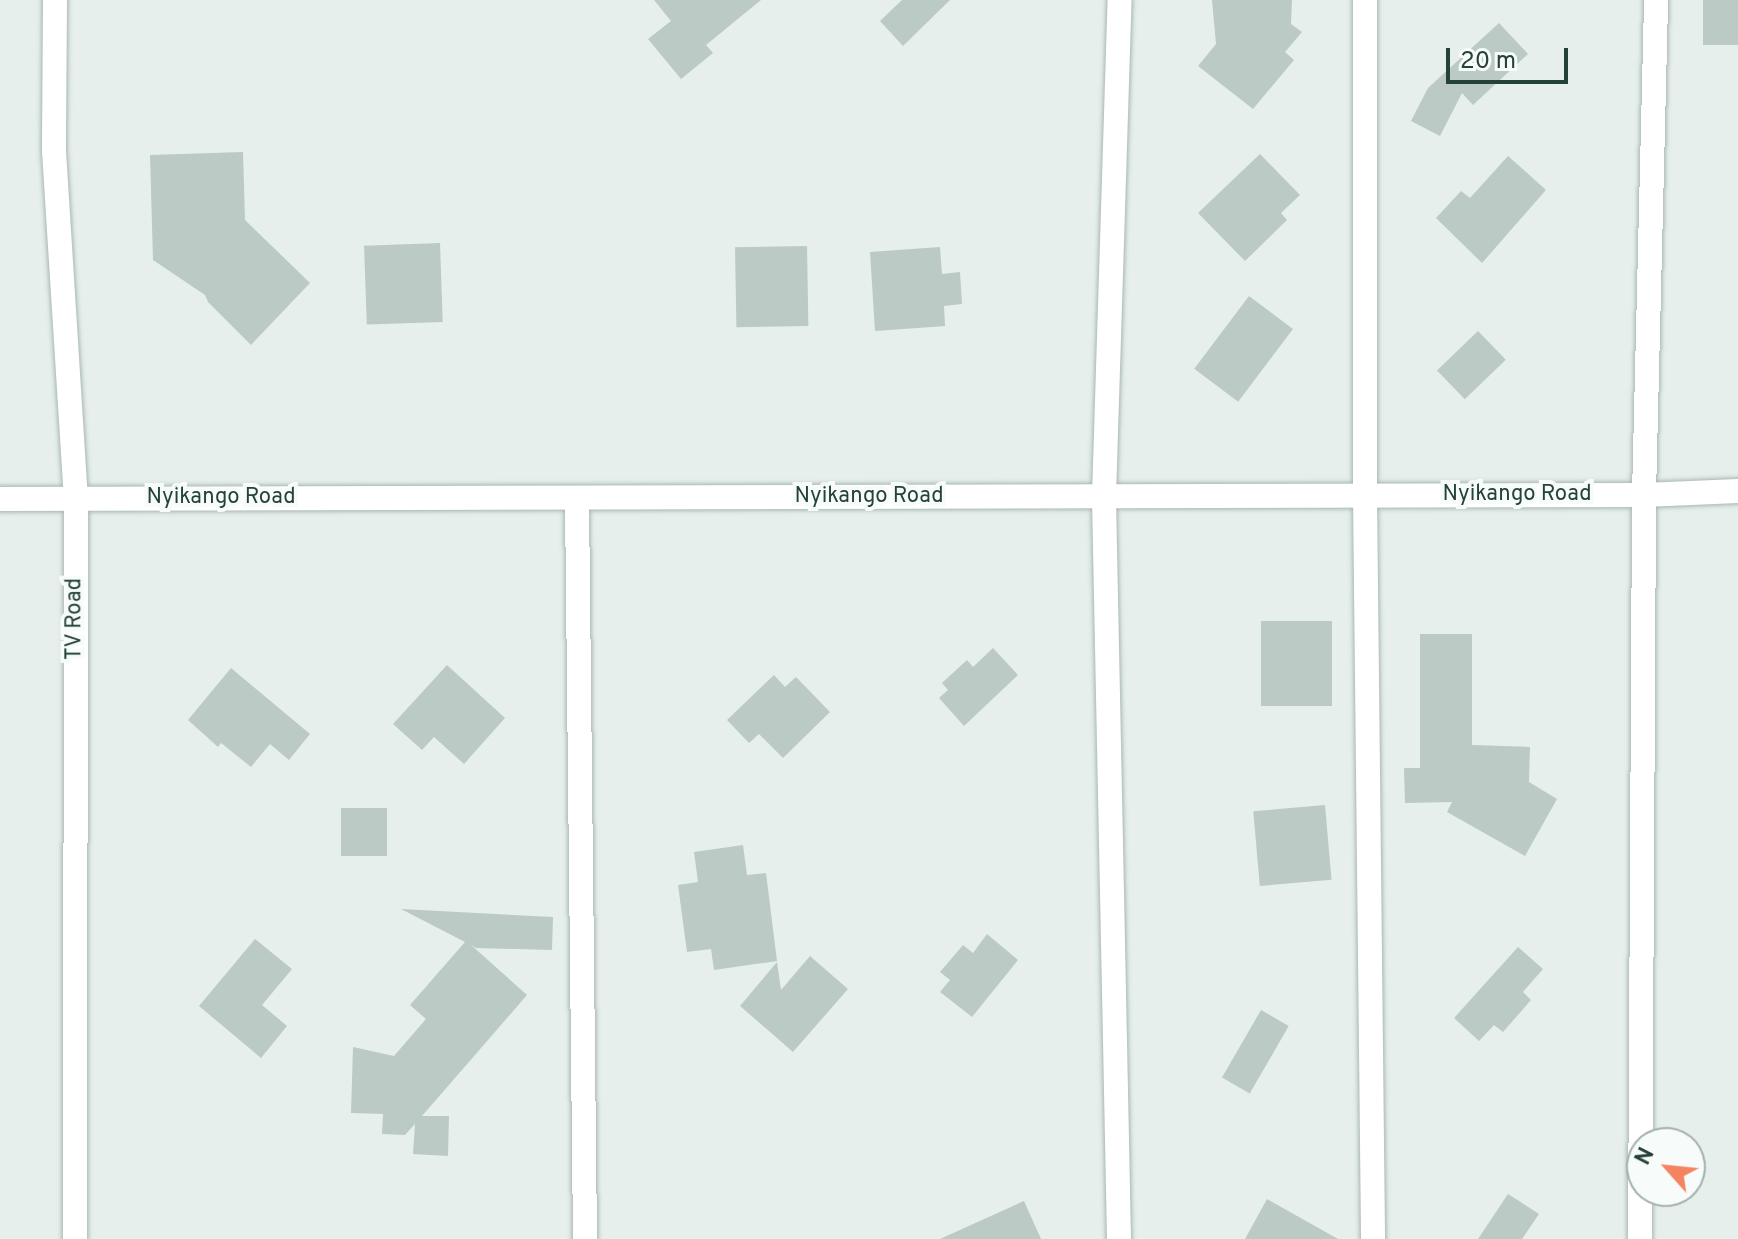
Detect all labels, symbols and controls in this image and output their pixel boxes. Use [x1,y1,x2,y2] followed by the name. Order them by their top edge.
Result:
[1450,32,1572,82] scale bar
[1460,47,1516,77] text: 20 m
[1442,482,1592,508] street label: Nyikango Road
[794,484,944,510] street label: Nyikango Road
[146,485,296,511] street label: Nyikango Road
[62,577,88,661] street label: TV Road
[1626,1127,1706,1207] north arrow
[1630,1144,1662,1170] text: N

